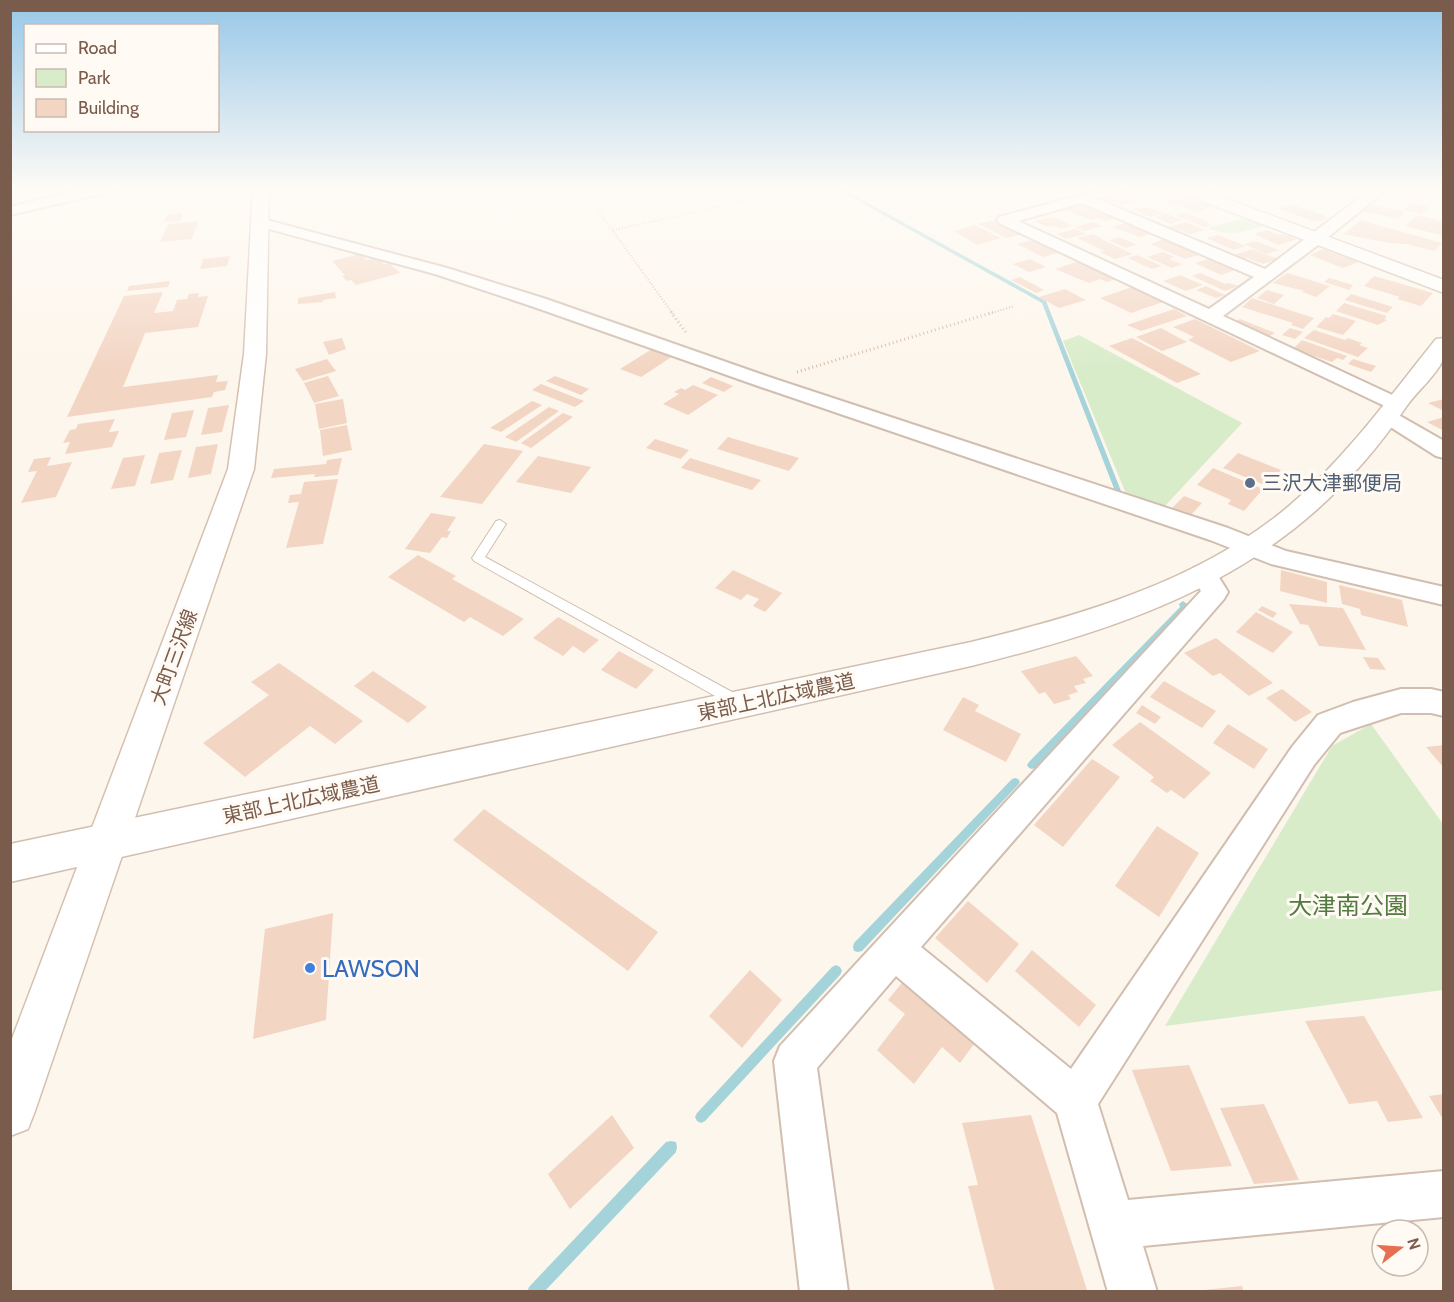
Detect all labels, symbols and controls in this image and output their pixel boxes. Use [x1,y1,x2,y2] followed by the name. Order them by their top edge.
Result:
[24,24,219,132] legend
[78,37,117,59] text: Road
[78,67,111,89] text: Park
[78,97,140,119] text: Building
[1262,471,1402,495] place label: 三沢大津郵便局
[1243,476,1257,490] marker: 三沢大津郵便局
[146,606,202,708] street label: 大町三沢線
[695,669,857,725] street label: 東部上北広域農道
[220,772,382,828] street label: 東部上北広域農道
[1288,891,1408,920] park label: 大津南公園
[322,954,420,983] place label: LAWSON
[303,961,317,975] marker: LAWSON
[1370,1218,1430,1278] north arrow
[1403,1236,1425,1252] text: N

